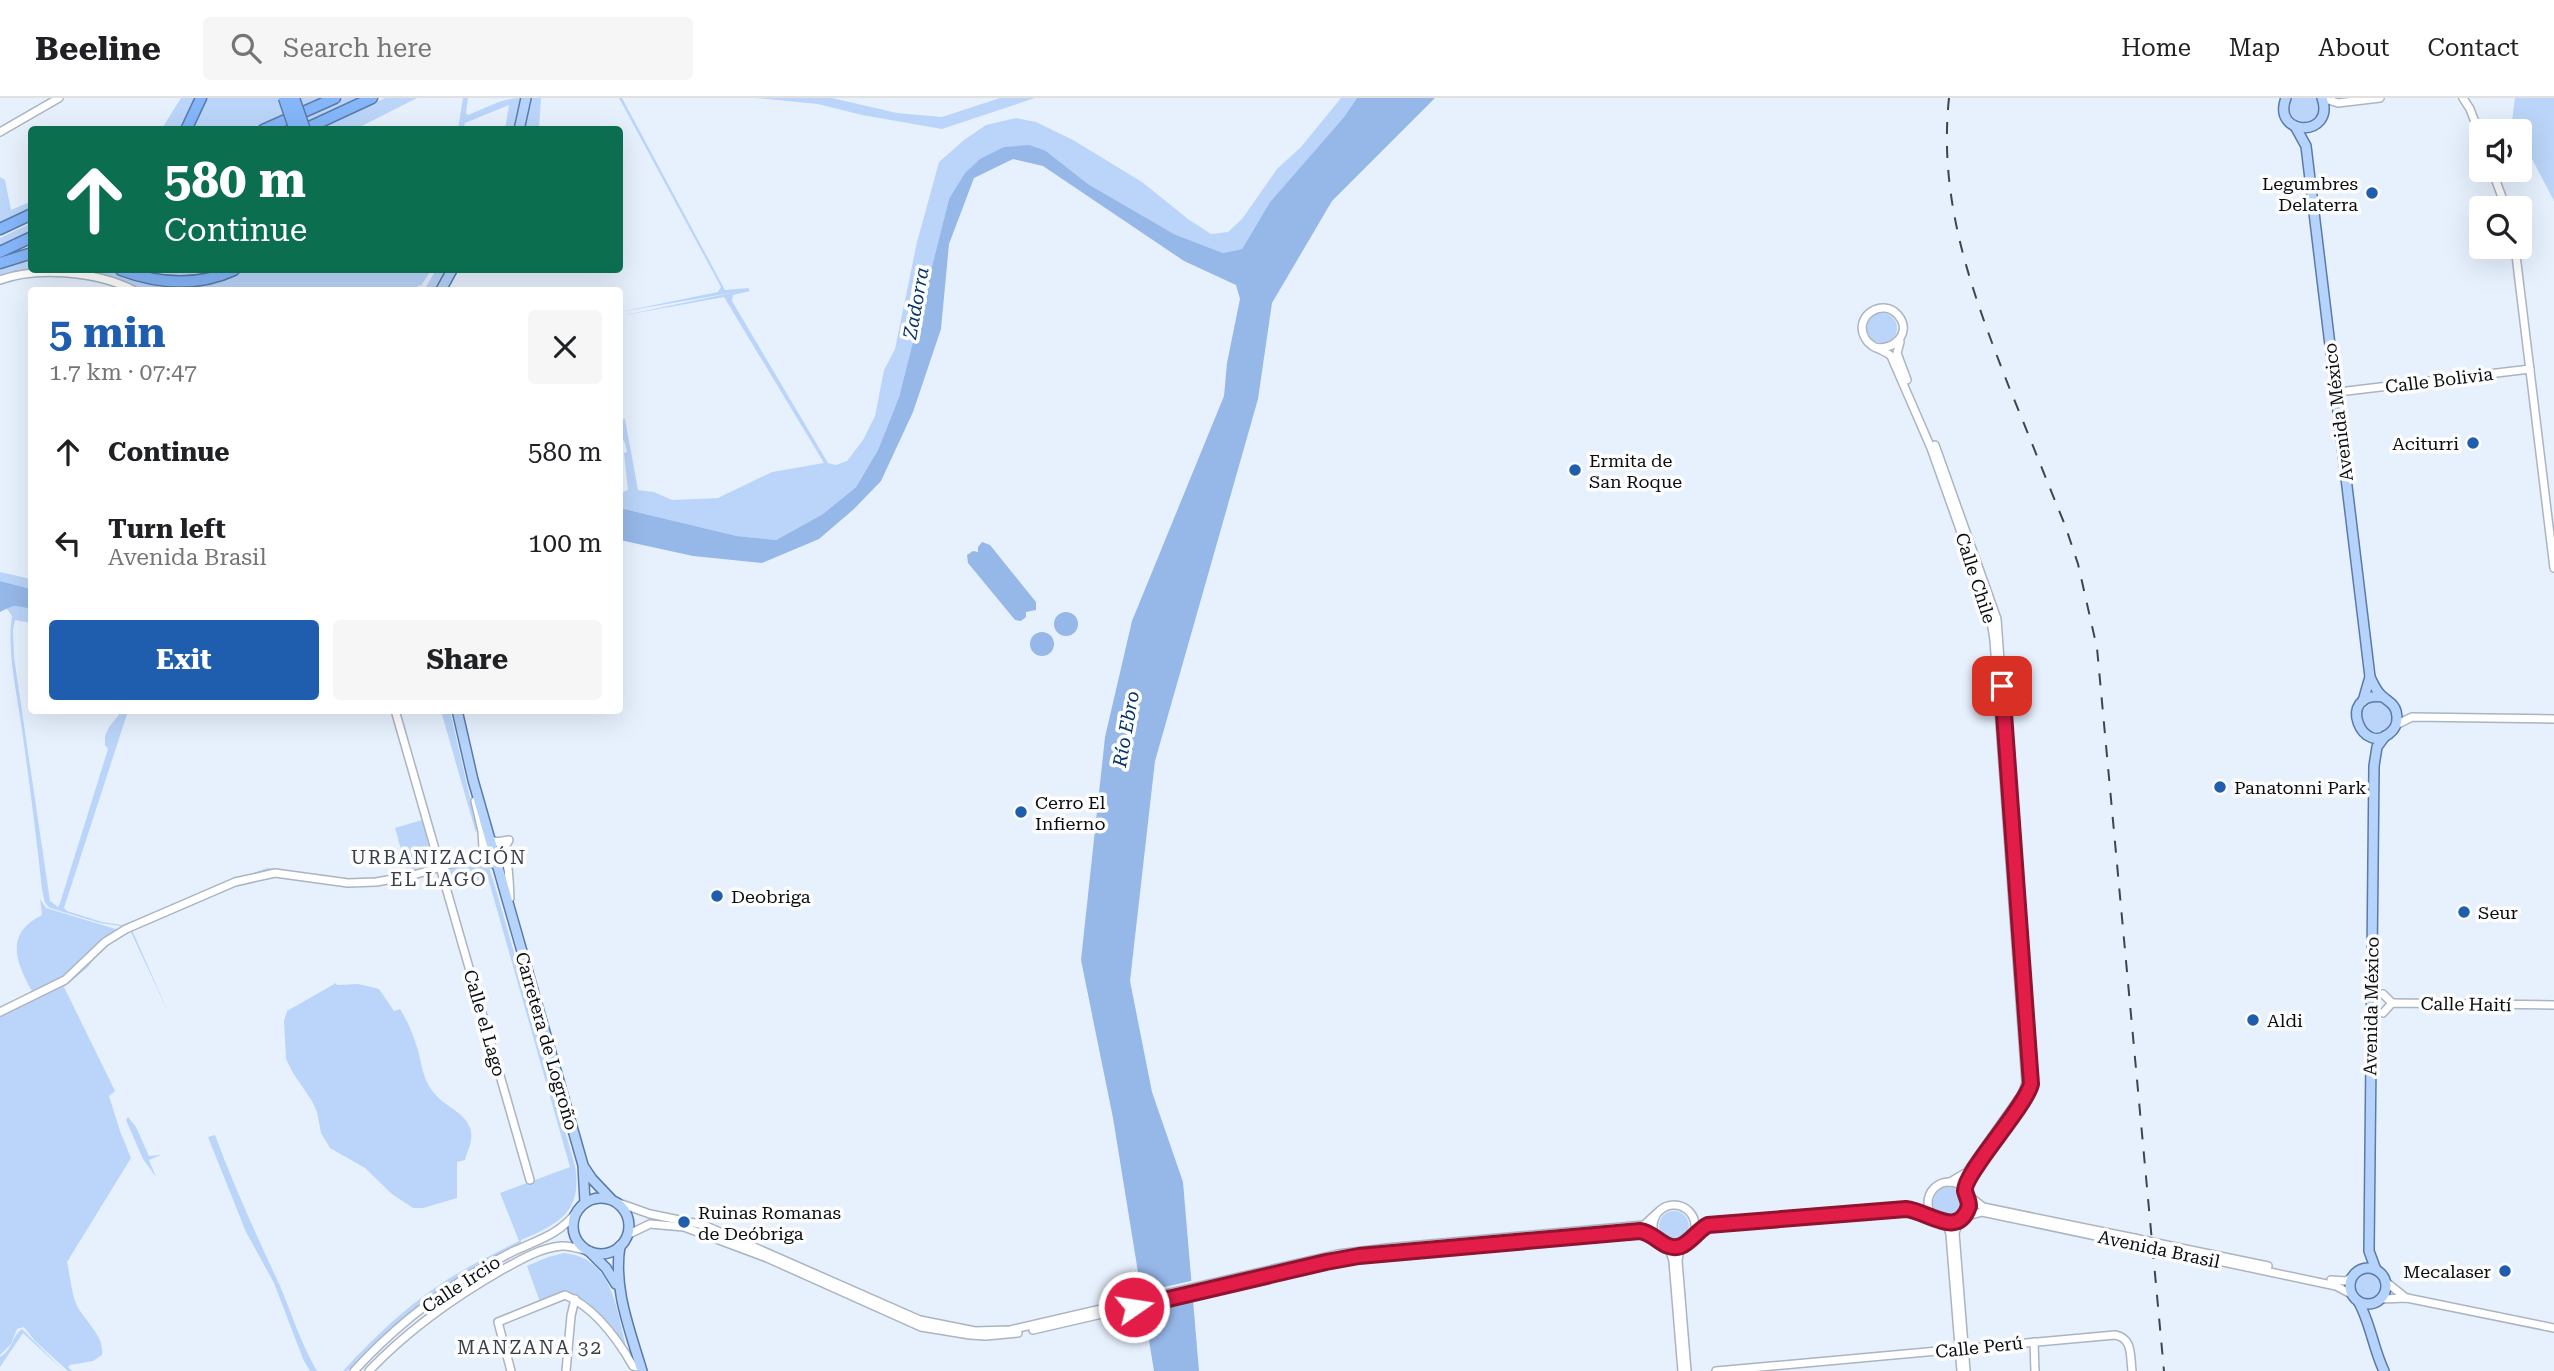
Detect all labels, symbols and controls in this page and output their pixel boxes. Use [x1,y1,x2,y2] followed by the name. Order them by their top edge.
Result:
[203,17,693,80] search box
[35,29,161,68] text: Beeline
[227,29,265,67] icon: search
[283,33,432,63] text: Search here
[2121,34,2191,62] text: Home
[2229,34,2280,62] text: Map
[2318,34,2389,62] text: About
[2427,34,2519,62] text: Contact
[2469,119,2532,259] map controls
[2469,119,2532,182] button: sound
[164,152,306,209] text: 580 m
[49,154,140,245] icon: ahead
[2262,173,2358,215] place label: Legumbres Delaterra
[2364,185,2380,201] marker: Legumbres Delaterra
[2469,196,2532,259] button: search
[164,211,307,249] text: Continue
[898,265,934,342] water label: Zadorra
[49,308,166,357] text: 5 min
[528,310,602,384] button: close
[2319,342,2357,482] street label: Avenida México
[49,359,197,386] text: 1.7 km · 07:47
[2384,363,2494,397] street label: Calle Bolivia
[49,433,87,471] icon: ahead
[2392,433,2459,454] place label: Aciturri
[2465,435,2481,451] marker: Aciturri
[108,437,230,467] text: Continue
[528,437,602,467] text: 580 m
[1589,450,1682,492] place label: Ermita de San Roque
[1567,462,1583,478] marker: Ermita de San Roque
[108,514,226,544] text: Turn left
[49,524,87,562] icon: left
[528,528,602,558] text: 100 m
[1951,530,2001,626] street label: Calle Chile
[108,544,267,571] text: Avenida Brasil
[49,620,319,700] button: Exit
[333,620,602,700] button: Share
[1972,656,2032,716] pin
[1983,667,2021,705] icon: arrive
[1108,689,1144,770] water label: Río Ebro
[2234,777,2367,798] place label: Panatonni Park
[2212,779,2228,795] marker: Panatonni Park
[1035,792,1106,834] place label: Cerro El Infierno
[1013,804,1029,820] marker: Cerro El Infierno
[351,846,527,891] district label: URBANIZACIÓN EL LAGO
[731,886,811,907] place label: Deobriga
[709,888,725,904] marker: Deobriga
[2478,902,2518,923] place label: Seur
[2456,904,2472,920] marker: Seur
[2359,936,2383,1076] street label: Avenida México
[511,949,583,1133] street label: Carretera de Logroño
[460,967,510,1079] street label: Calle el Lago
[2420,993,2512,1015] street label: Calle Haití
[2267,1010,2303,1031] place label: Aldi
[2245,1012,2261,1028] marker: Aldi
[698,1202,841,1244] place label: Ruinas Romanas de Deóbriga
[676,1214,692,1230] marker: Ruinas Romanas de Deóbriga
[2096,1226,2222,1272] street label: Avenida Brasil
[418,1251,504,1317] street label: Calle Ircio
[2403,1261,2491,1282] place label: Mecalaser
[2497,1263,2513,1279] marker: Mecalaser
[1097,1270,1171,1344] position arrow
[1934,1332,2024,1362] street label: Calle Perú
[457,1336,603,1359] district label: MANZANA 32

